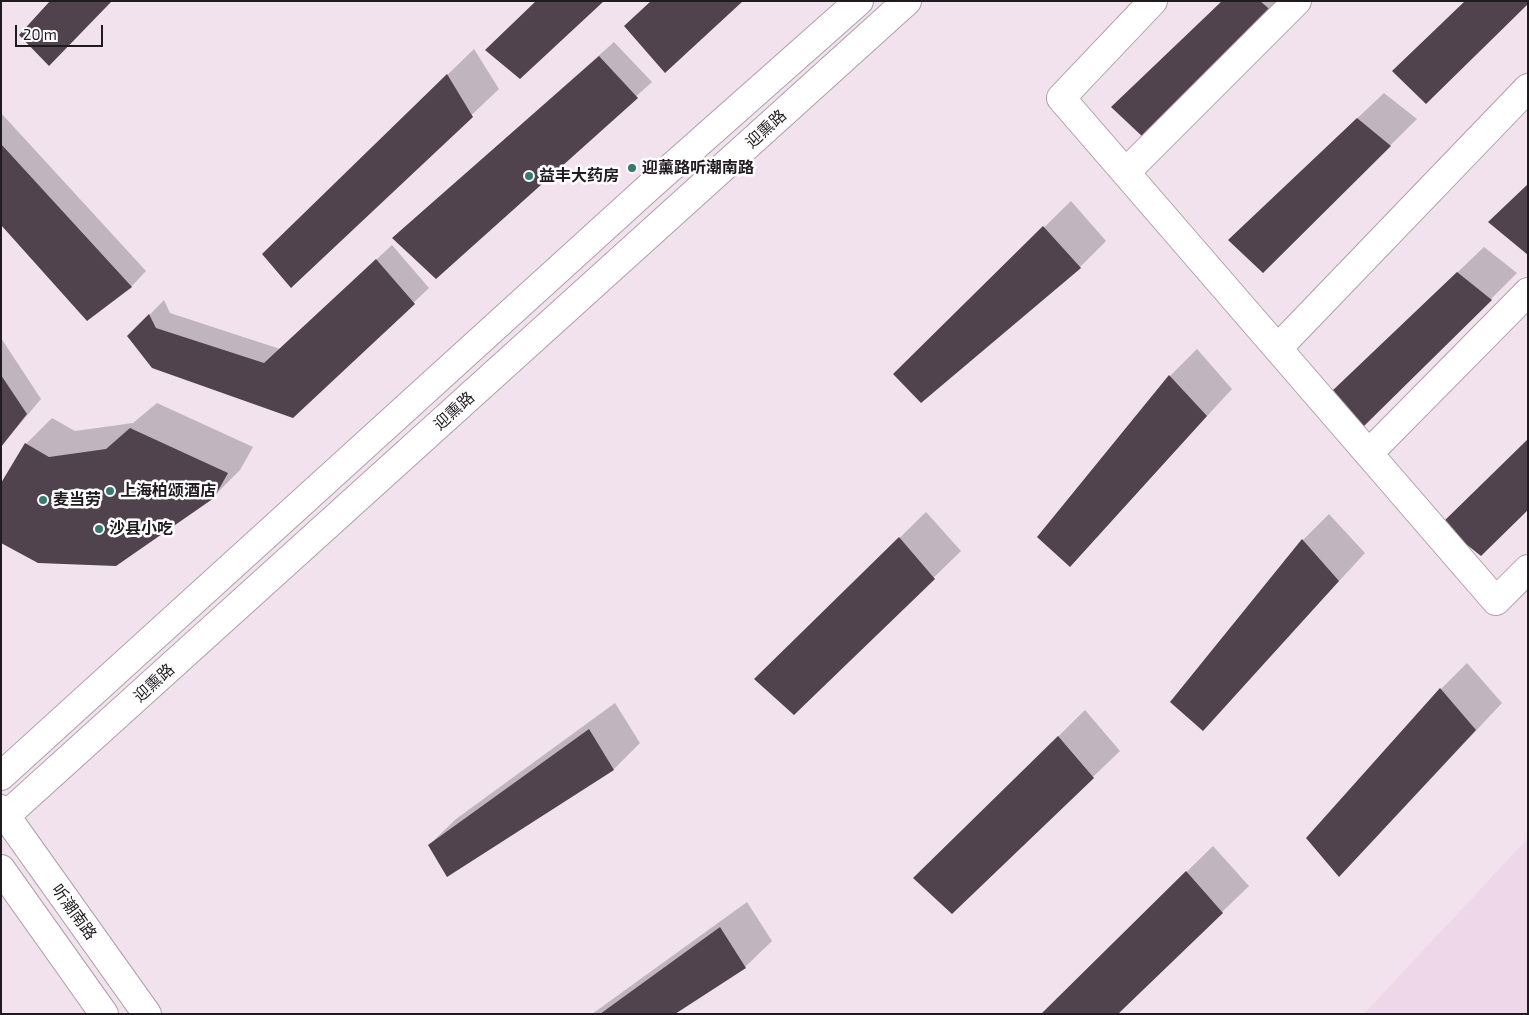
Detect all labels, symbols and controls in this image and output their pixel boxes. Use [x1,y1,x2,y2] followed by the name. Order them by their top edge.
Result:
[18,15,105,47] scale bar
[23,25,57,43] text: 20 m
[742,106,790,152] street label: 迎熏路
[642,158,754,178] place label: 迎薰路听潮南路
[626,162,638,174] marker: 迎薰路听潮南路
[539,166,619,186] place label: 益丰大药房
[523,170,535,182] marker: 益丰大药房
[430,388,478,434] street label: 迎熏路
[120,481,216,501] place label: 上海柏颂酒店
[104,485,116,497] marker: 上海柏颂酒店
[53,490,101,510] place label: 麦当劳
[37,494,49,506] marker: 麦当劳
[109,519,173,539] place label: 沙县小吃
[93,523,105,535] marker: 沙县小吃
[130,660,178,706] street label: 迎熏路
[47,880,101,944] street label: 听潮南路

